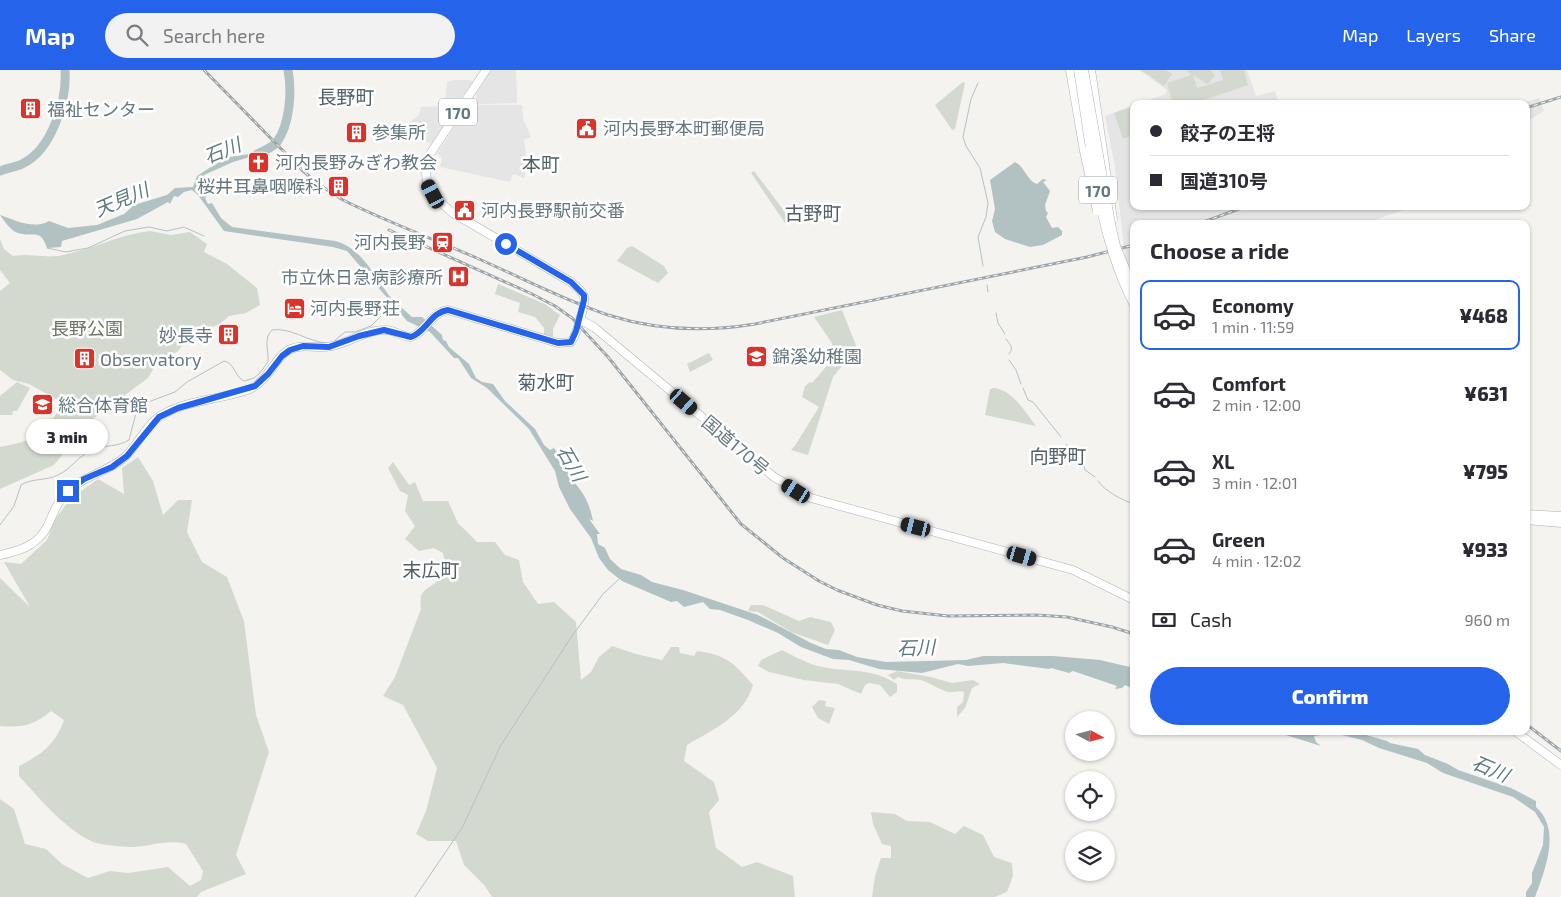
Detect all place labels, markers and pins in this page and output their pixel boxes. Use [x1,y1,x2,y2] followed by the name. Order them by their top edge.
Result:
[19,97,43,121] building icon: 福祉センター
[47,98,155,120] place label: 福祉センター
[575,116,599,140] public building icon: 河内長野本町郵便局
[603,117,765,139] place label: 河内長野本町郵便局
[344,120,368,144] building icon: 参集所
[372,121,426,143] place label: 参集所
[247,150,271,174] church icon: 河内長野みぎわ教会
[275,151,437,173] place label: 河内長野みぎわ教会
[327,174,351,198] building icon: 桜井耳鼻咽喉科
[197,175,323,197] place label: 桜井耳鼻咽喉科
[453,198,477,222] public building icon: 河内長野駅前交番
[481,199,625,221] place label: 河内長野駅前交番
[430,230,454,254] station icon: 河内長野
[354,231,426,253] place label: 河内長野
[447,265,471,289] hospital icon: 市立休日急病診療所
[281,266,443,288] place label: 市立休日急病診療所
[282,296,306,320] hotel icon: 河内長野荘
[310,297,400,319] place label: 河内長野荘
[217,323,241,347] building icon: 妙長寺
[159,324,213,346] place label: 妙長寺
[744,344,768,368] school or university icon: 錦溪幼稚園
[772,345,862,367] place label: 錦溪幼稚園
[72,347,96,371] building icon: Observatory
[100,348,202,370] place label: Observatory
[30,393,54,417] school or university icon: 総合体育館
[58,394,148,416] place label: 総合体育館

